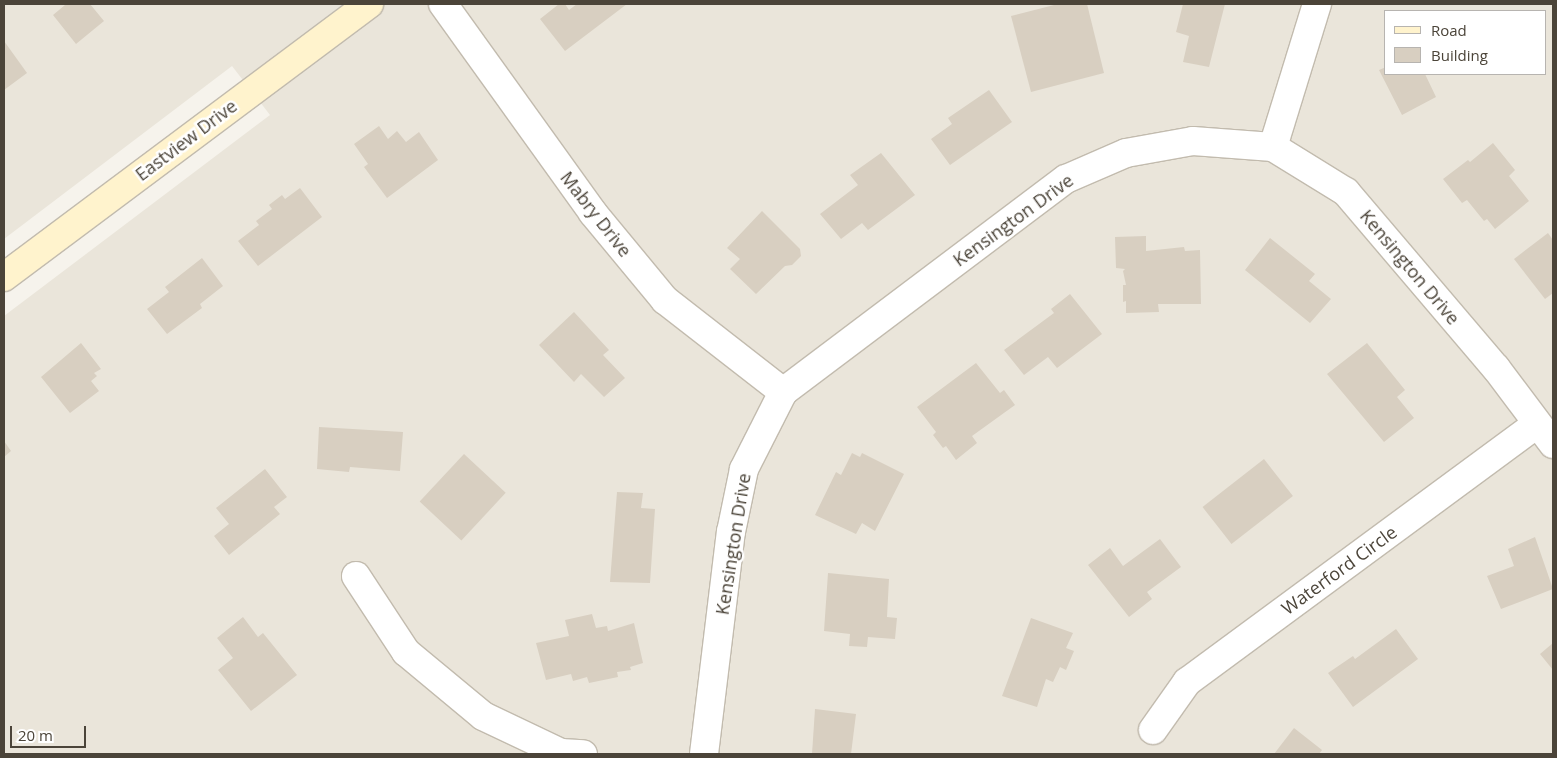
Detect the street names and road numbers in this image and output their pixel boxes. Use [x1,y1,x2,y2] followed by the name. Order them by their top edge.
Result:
[131,95,241,185] street label: Eastview Drive
[556,167,636,261] street label: Mabry Drive
[949,169,1077,271] street label: Kensington Drive
[1356,205,1464,329] street label: Kensington Drive
[711,472,755,616] street label: Kensington Drive
[1277,521,1401,619] street label: Waterford Circle

